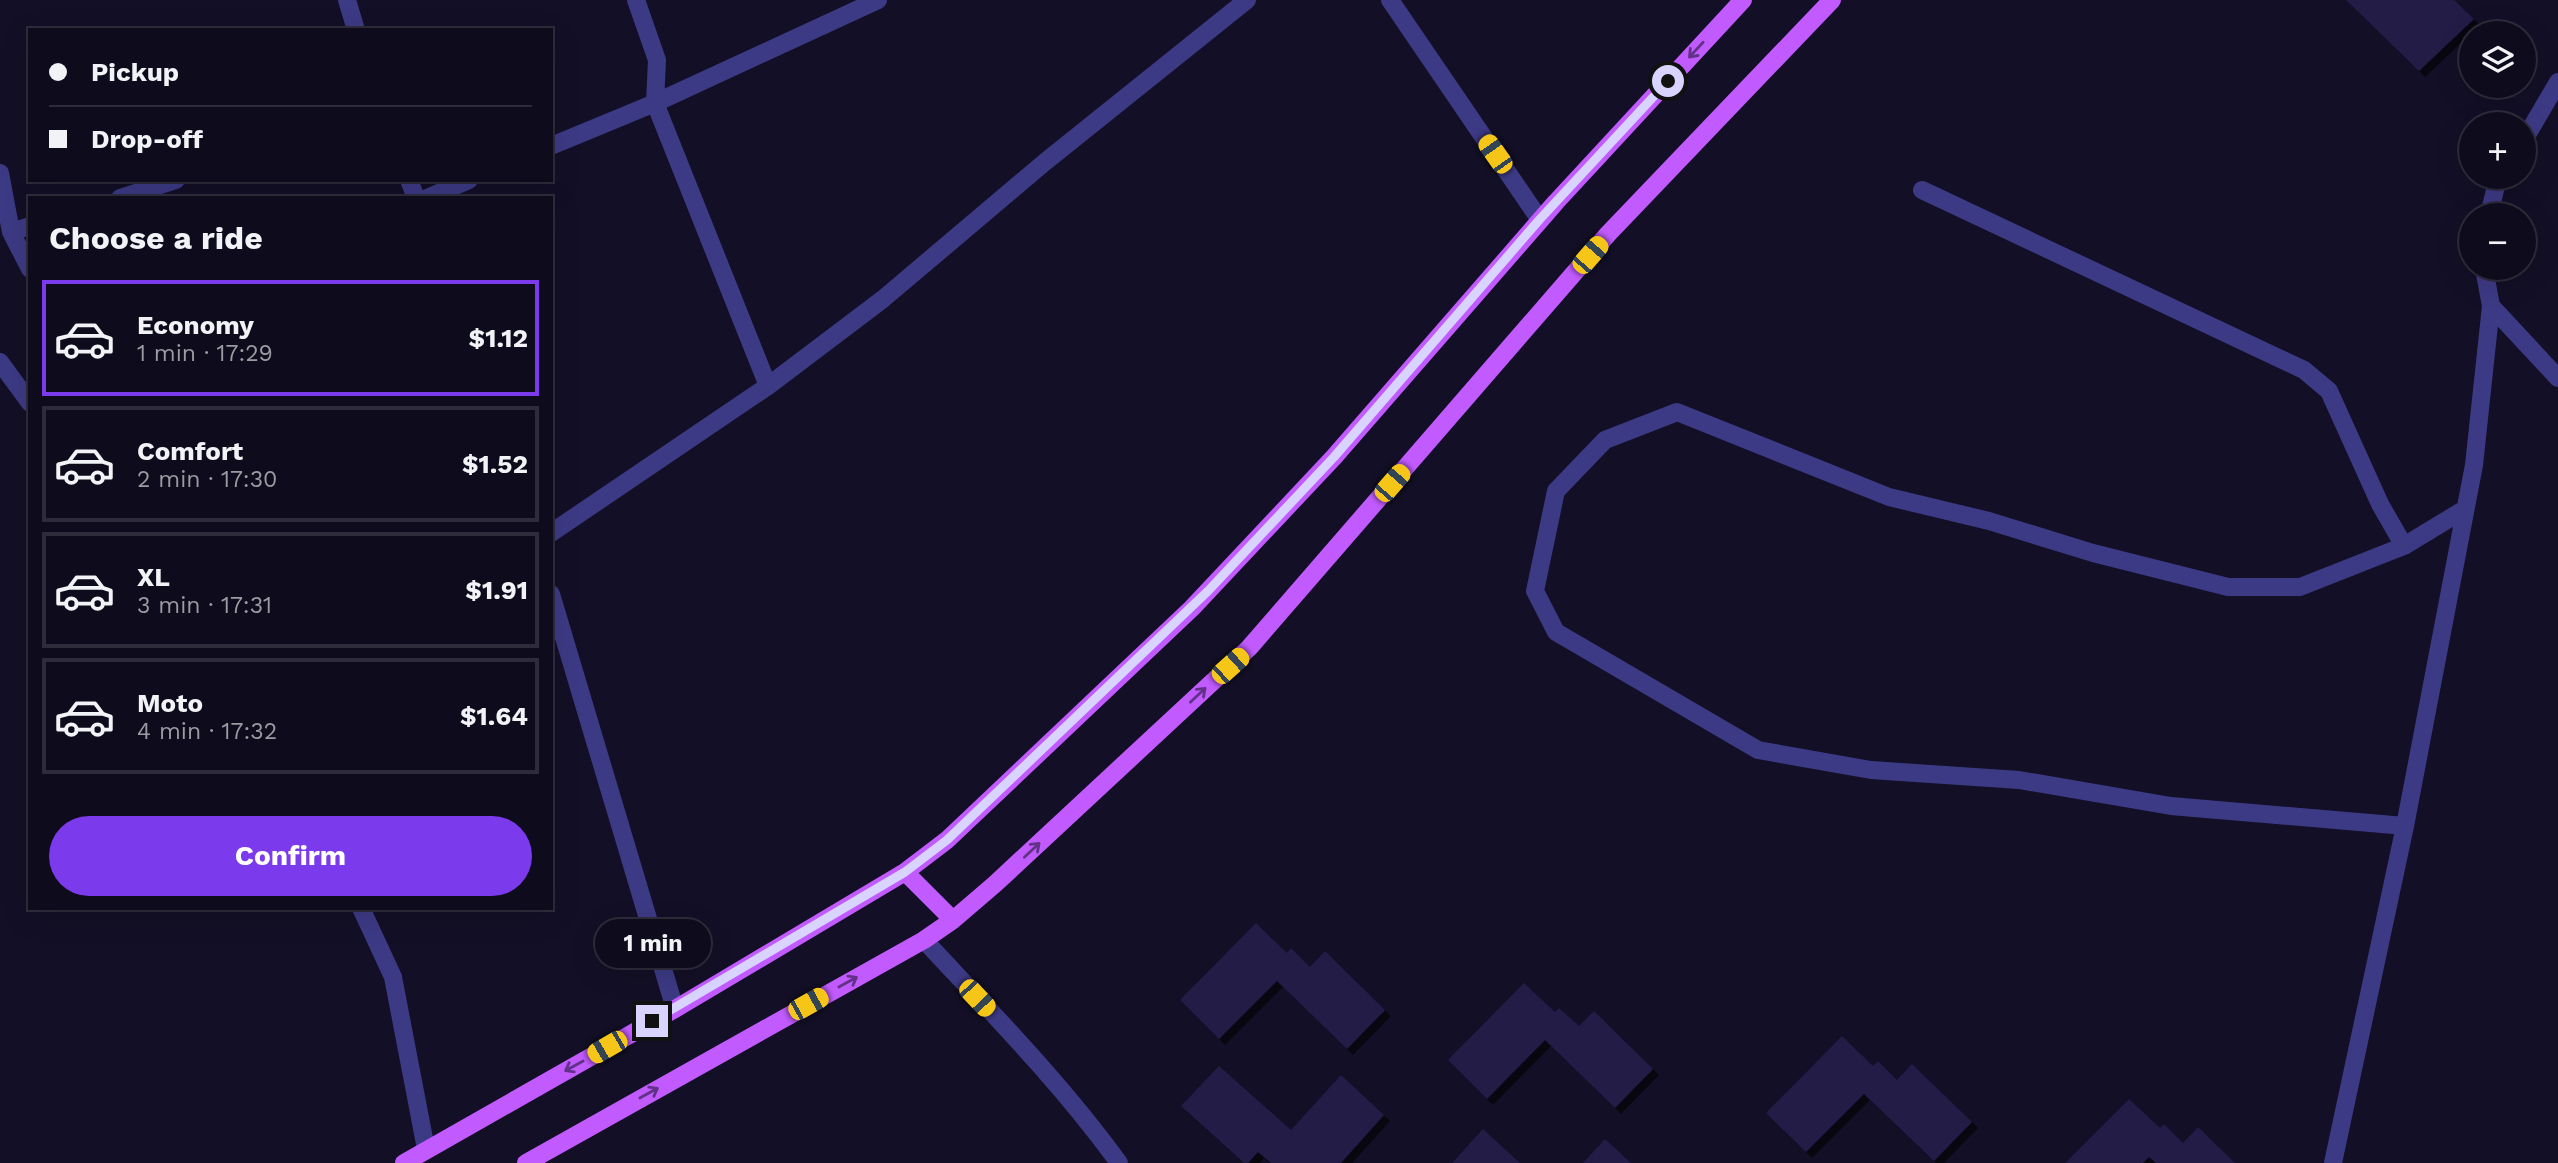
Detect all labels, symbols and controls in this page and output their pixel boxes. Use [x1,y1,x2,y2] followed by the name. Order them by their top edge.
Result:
[2459,21,2536,280] map controls
[2459,21,2536,98] button: layers
[1688,41,1705,58] one-way arrow
[91,57,179,87] text: Pickup
[1652,65,1684,97] route start
[2459,112,2536,189] button: +
[91,124,203,154] text: Drop-off
[1475,131,1516,177] car
[2459,203,2536,280] button: −
[49,219,263,257] text: Choose a ride
[1569,232,1612,278] car
[53,307,116,370] icon: car
[137,310,254,340] text: Economy
[469,323,528,353] text: $1.12
[137,340,273,367] text: 1 min · 17:29
[53,433,116,496] icon: car
[137,436,243,466] text: Comfort
[462,449,528,479] text: $1.52
[1371,460,1414,506] car
[137,466,277,493] text: 2 min · 17:30
[53,559,116,622] icon: car
[137,562,170,592] text: XL
[465,575,528,605] text: $1.91
[137,592,272,619] text: 3 min · 17:31
[1208,644,1253,688] car
[53,685,116,748] icon: car
[1189,687,1207,703] one-way arrow
[137,688,203,718] text: Moto
[460,701,528,731] text: $1.64
[137,718,277,745] text: 4 min · 17:32
[49,816,532,896] button: Confirm
[1023,841,1040,858] one-way arrow
[594,920,710,968] callout: 1 min
[623,930,683,957] text: 1 min
[837,975,858,988] one-way arrow
[955,975,1000,1021] car
[785,985,832,1023] car
[636,1005,668,1037] route end
[584,1027,631,1067] car
[564,1060,585,1073] one-way arrow
[639,1086,659,1100] one-way arrow

